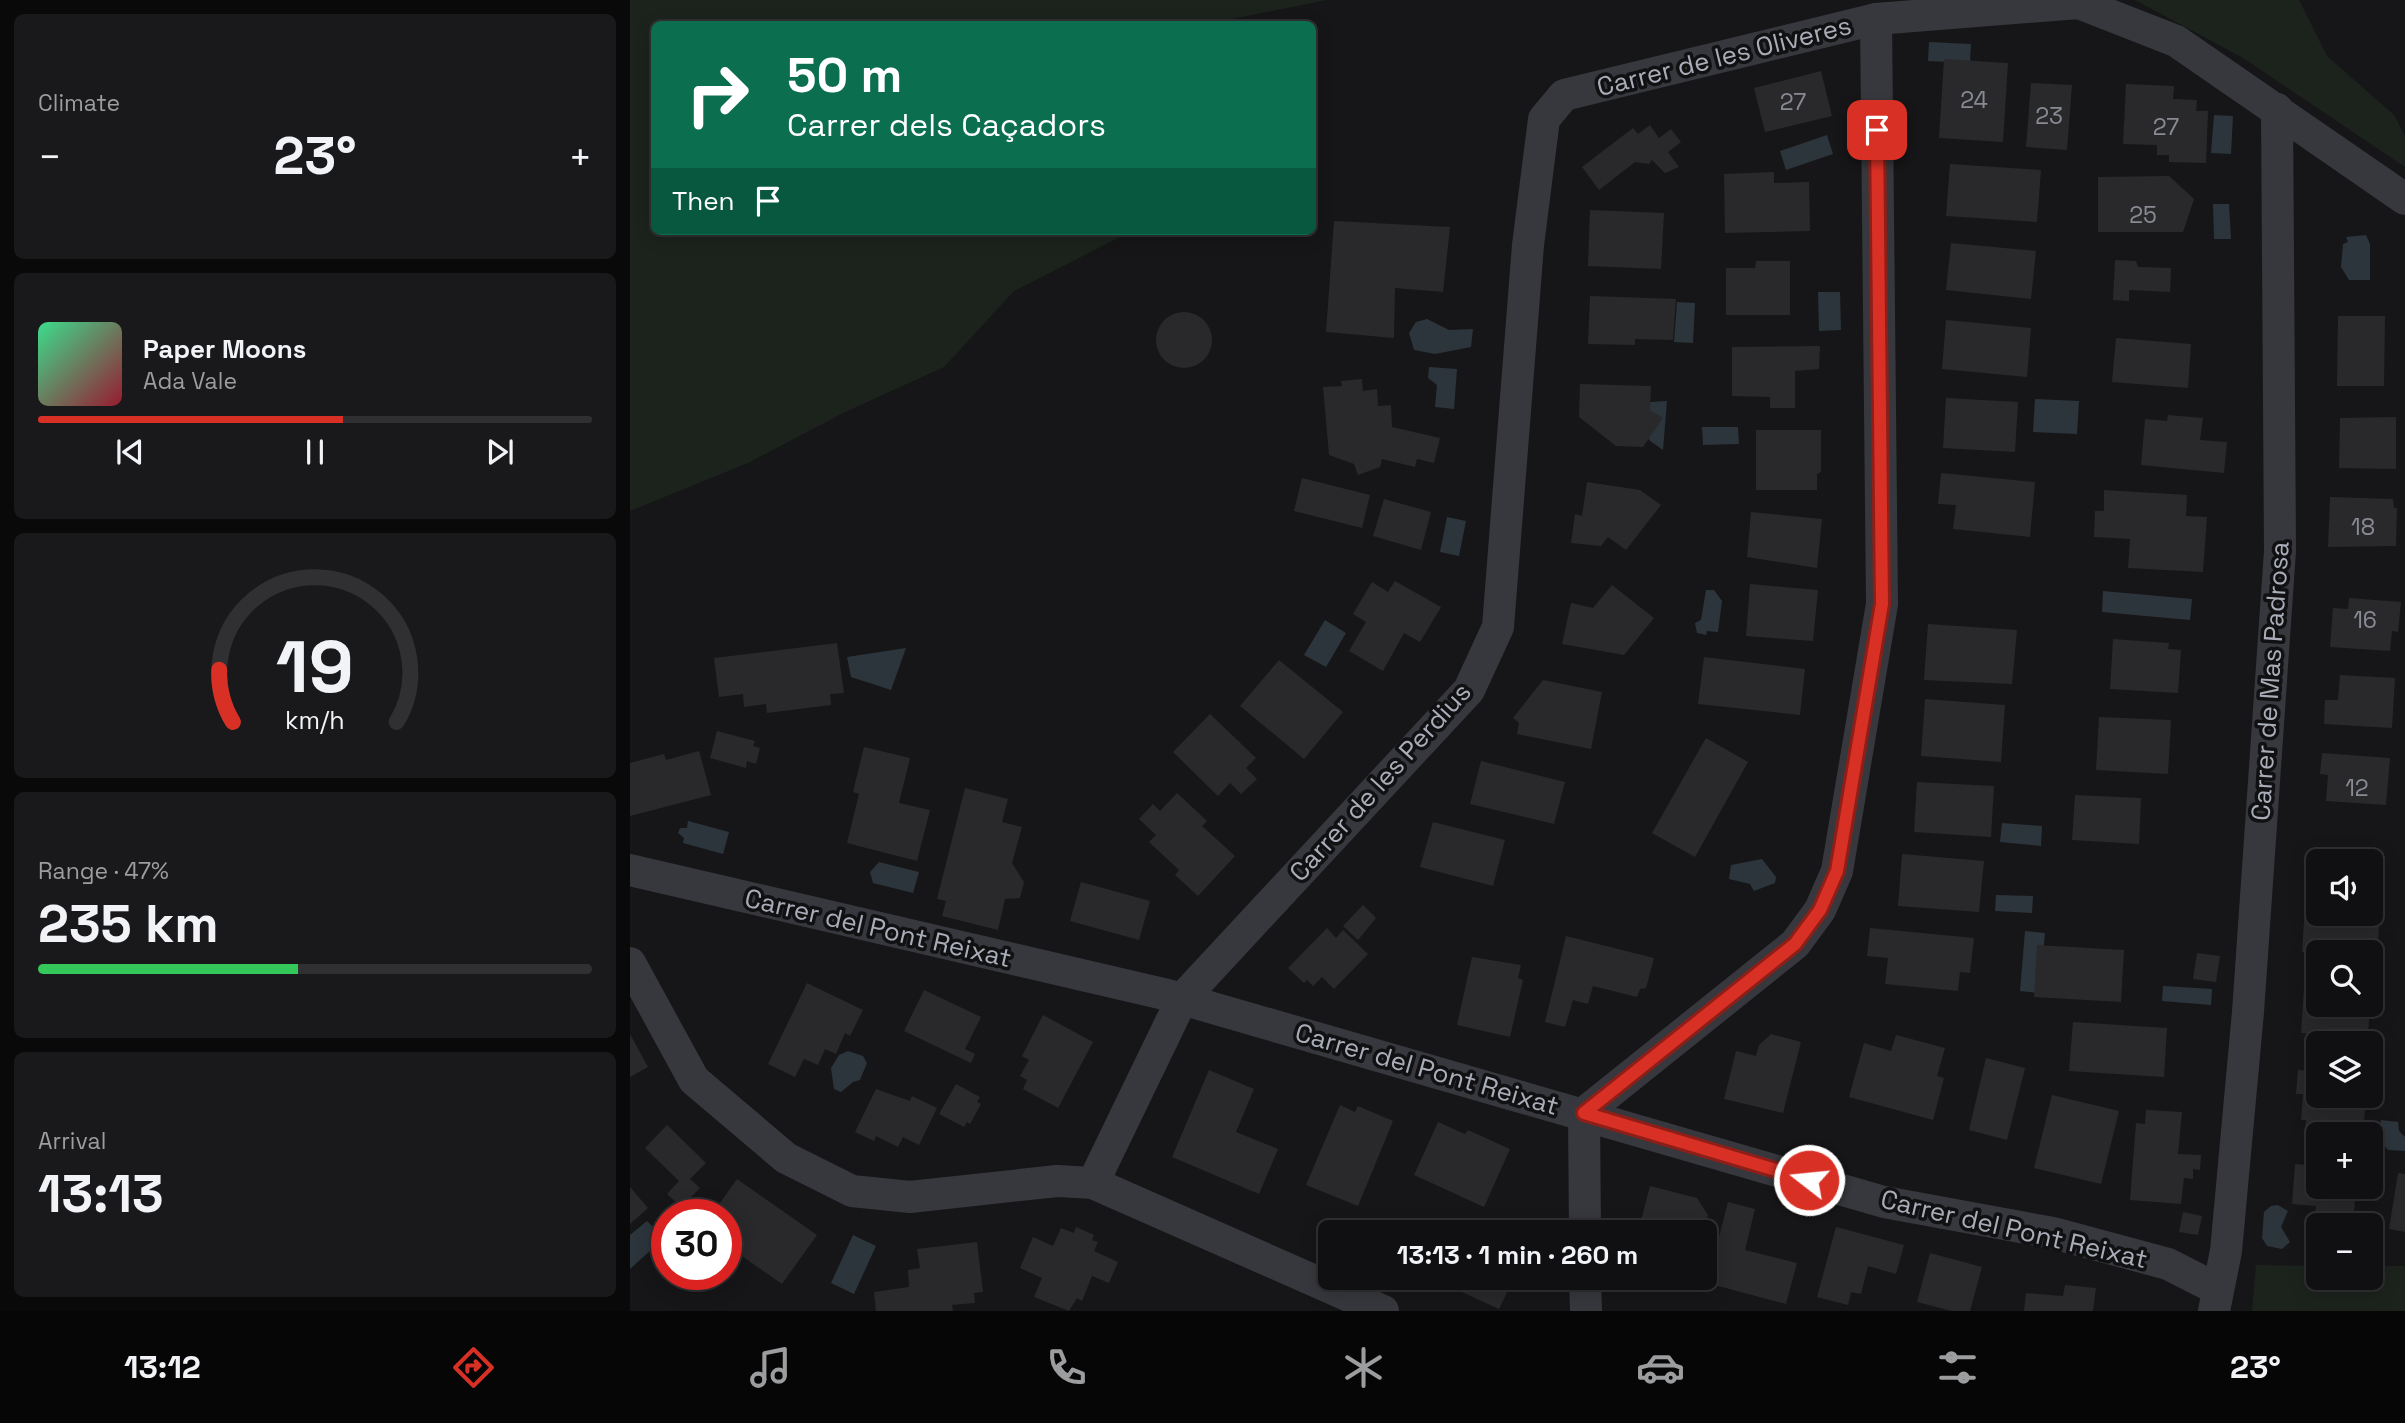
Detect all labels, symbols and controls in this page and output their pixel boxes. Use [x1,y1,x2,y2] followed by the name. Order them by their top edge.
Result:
[1593,8,1855,104] street label: Carrer de les Oliveres
[787,44,902,106] text: 50 m
[672,49,763,140] icon: right
[1960,85,1988,115] house number: 24
[1780,87,1806,117] house number: 27
[38,88,120,118] text: Climate
[1847,100,1907,160] pin
[2035,101,2063,131] house number: 23
[787,105,1106,145] text: Carrer dels Caçadors
[1858,111,1896,149] icon: arrive
[2153,112,2179,142] house number: 27
[274,123,357,189] text: 23°
[38,133,62,181] text: −
[568,133,592,181] text: +
[749,182,787,220] icon: arrive
[672,184,735,218] text: Then
[2129,200,2157,230] house number: 25
[143,332,306,366] text: Paper Moons
[143,366,237,396] text: Ada Vale
[111,433,149,471] icon: previous
[296,433,334,471] icon: pause
[481,433,519,471] icon: next
[2351,512,2375,542] house number: 18
[2243,540,2297,822] street label: Carrer de Mas Padrosa
[2353,605,2377,635] house number: 16
[276,620,354,713] text: 19
[1282,675,1478,889] street label: Carrer de les Perdius
[285,703,345,735] text: km/h
[2345,773,2369,803] house number: 12
[2306,849,2383,1290] map controls
[2306,849,2383,926] button: sound
[38,856,169,886] text: Range · 47%
[741,881,1015,975] street label: Carrer del Pont Reixat
[38,891,219,957] text: 235 km
[2306,940,2383,1017] button: search
[1291,1015,1563,1123] street label: Carrer del Pont Reixat
[2306,1031,2383,1108] button: layers
[2306,1122,2383,1199] button: +
[38,1126,106,1156] text: Arrival
[1772,1143,1846,1217] position arrow
[38,1161,164,1227] text: 13:13
[1877,1182,2151,1276] street label: Carrer del Pont Reixat
[651,1199,742,1290] speed limit sign: 30
[2306,1213,2383,1290] button: −
[1397,1238,1638,1272] text: 13:13 · 1 min · 260 m
[449,1343,498,1392] icon: directions
[746,1343,795,1392] icon: music
[1042,1343,1091,1392] icon: phone
[1339,1343,1388,1392] icon: climate
[1636,1343,1685,1392] icon: car
[1933,1343,1982,1392] icon: filters
[124,1347,201,1387] text: 13:12
[2230,1347,2281,1387] text: 23°

